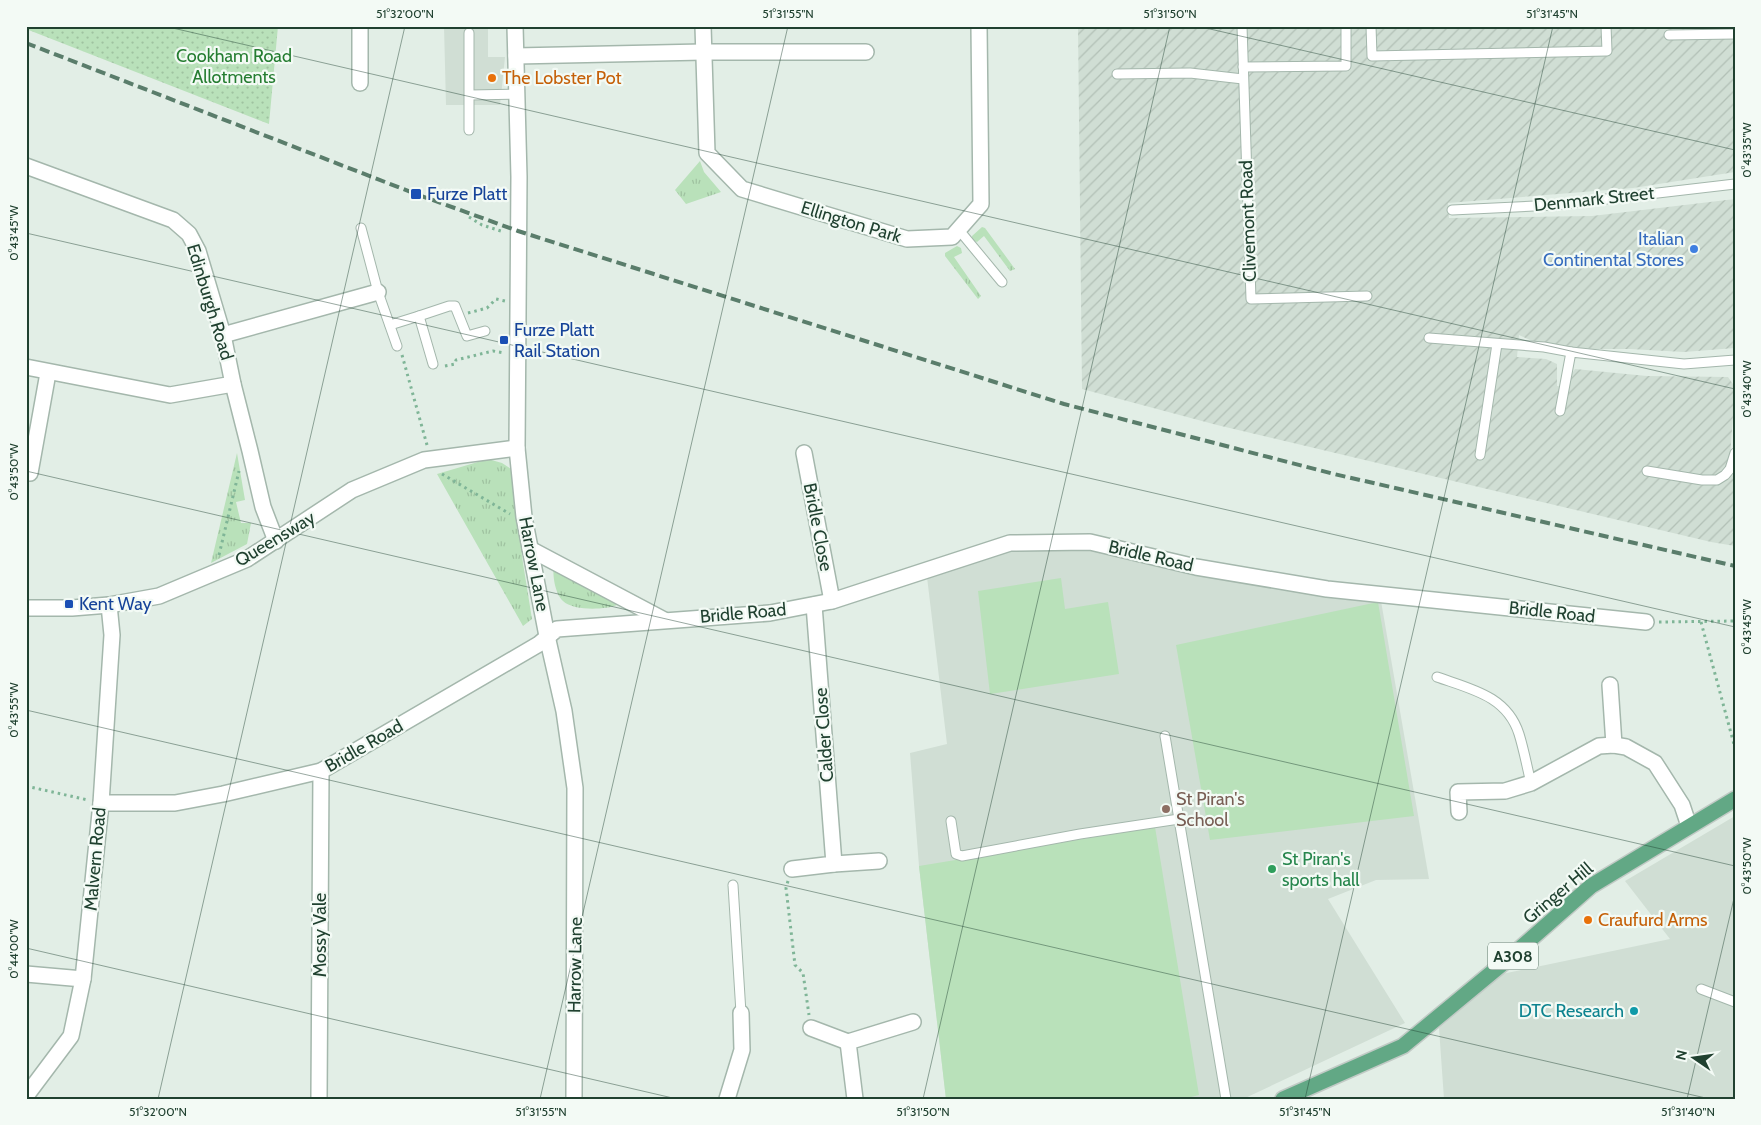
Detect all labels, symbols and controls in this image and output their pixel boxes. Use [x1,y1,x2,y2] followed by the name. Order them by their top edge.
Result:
[376,6,434,21] text: 51°32'00"N
[762,6,814,21] text: 51°31'55"N
[1143,6,1197,21] text: 51°31'50"N
[1526,6,1578,21] text: 51°31'45"N
[176,45,292,88] park label: Cookham Road Allotments
[502,67,622,89] place label: The Lobster Pot
[486,72,498,84] marker: The Lobster Pot
[1739,122,1754,178] text: 0°43'35"W
[1235,160,1261,282] street label: Clivemont Road
[1533,182,1655,216] street label: Denmark Street
[427,183,507,205] place label: Furze Platt
[409,187,423,201] marker: Furze Platt
[798,196,905,248] street label: Ellington Park
[6,205,21,261] text: 0°43'45"W
[1543,228,1684,271] place label: Italian Continental Stores
[182,241,238,363] street label: Edinburgh Road
[1688,243,1700,255] marker: Italian Continental Stores
[514,319,600,362] place label: Furze Platt Rail Station
[498,334,510,346] marker: Furze Platt Rail Station
[1739,360,1754,418] text: 0°43'40"W
[6,443,21,501] text: 0°43'50"W
[799,481,837,573] street label: Bridle Close
[231,507,319,571] street label: Queensway
[514,515,554,613] street label: Harrow Lane
[1106,536,1196,576] street label: Bridle Road
[79,593,152,615] place label: Kent Way
[1508,597,1596,627] street label: Bridle Road
[63,598,75,610] marker: Kent Way
[699,598,787,628] street label: Bridle Road
[1739,599,1754,655] text: 0°43'45"W
[6,682,21,738] text: 0°43'55"W
[810,687,838,783] street label: Calder Close
[321,715,407,777] street label: Bridle Road
[1176,788,1245,831] place label: St Piran's School
[1160,803,1172,815] marker: St Piran's School
[80,806,110,912] street label: Malvern Road
[1739,837,1754,895] text: 0°43'50"W
[1282,848,1360,891] place label: St Piran's sports hall
[1519,857,1598,929] street label: Gringer Hill
[1266,863,1278,875] marker: St Piran's sports hall
[309,893,331,977] street label: Mossy Vale
[1598,909,1708,931] place label: Craufurd Arms
[1582,914,1594,926] marker: Craufurd Arms
[563,917,587,1013] street label: Harrow Lane
[6,919,21,979] text: 0°44'00"W
[1488,942,1538,969] road number: A308
[1519,1000,1624,1022] place label: DTC Research
[1628,1005,1640,1017] marker: DTC Research
[1668,1032,1718,1082] north arrow
[1671,1048,1691,1062] text: N
[129,1104,187,1119] text: 51°32'00"N
[515,1104,567,1119] text: 51°31'55"N
[896,1104,950,1119] text: 51°31'50"N
[1279,1104,1331,1119] text: 51°31'45"N
[1661,1104,1715,1119] text: 51°31'40"N

